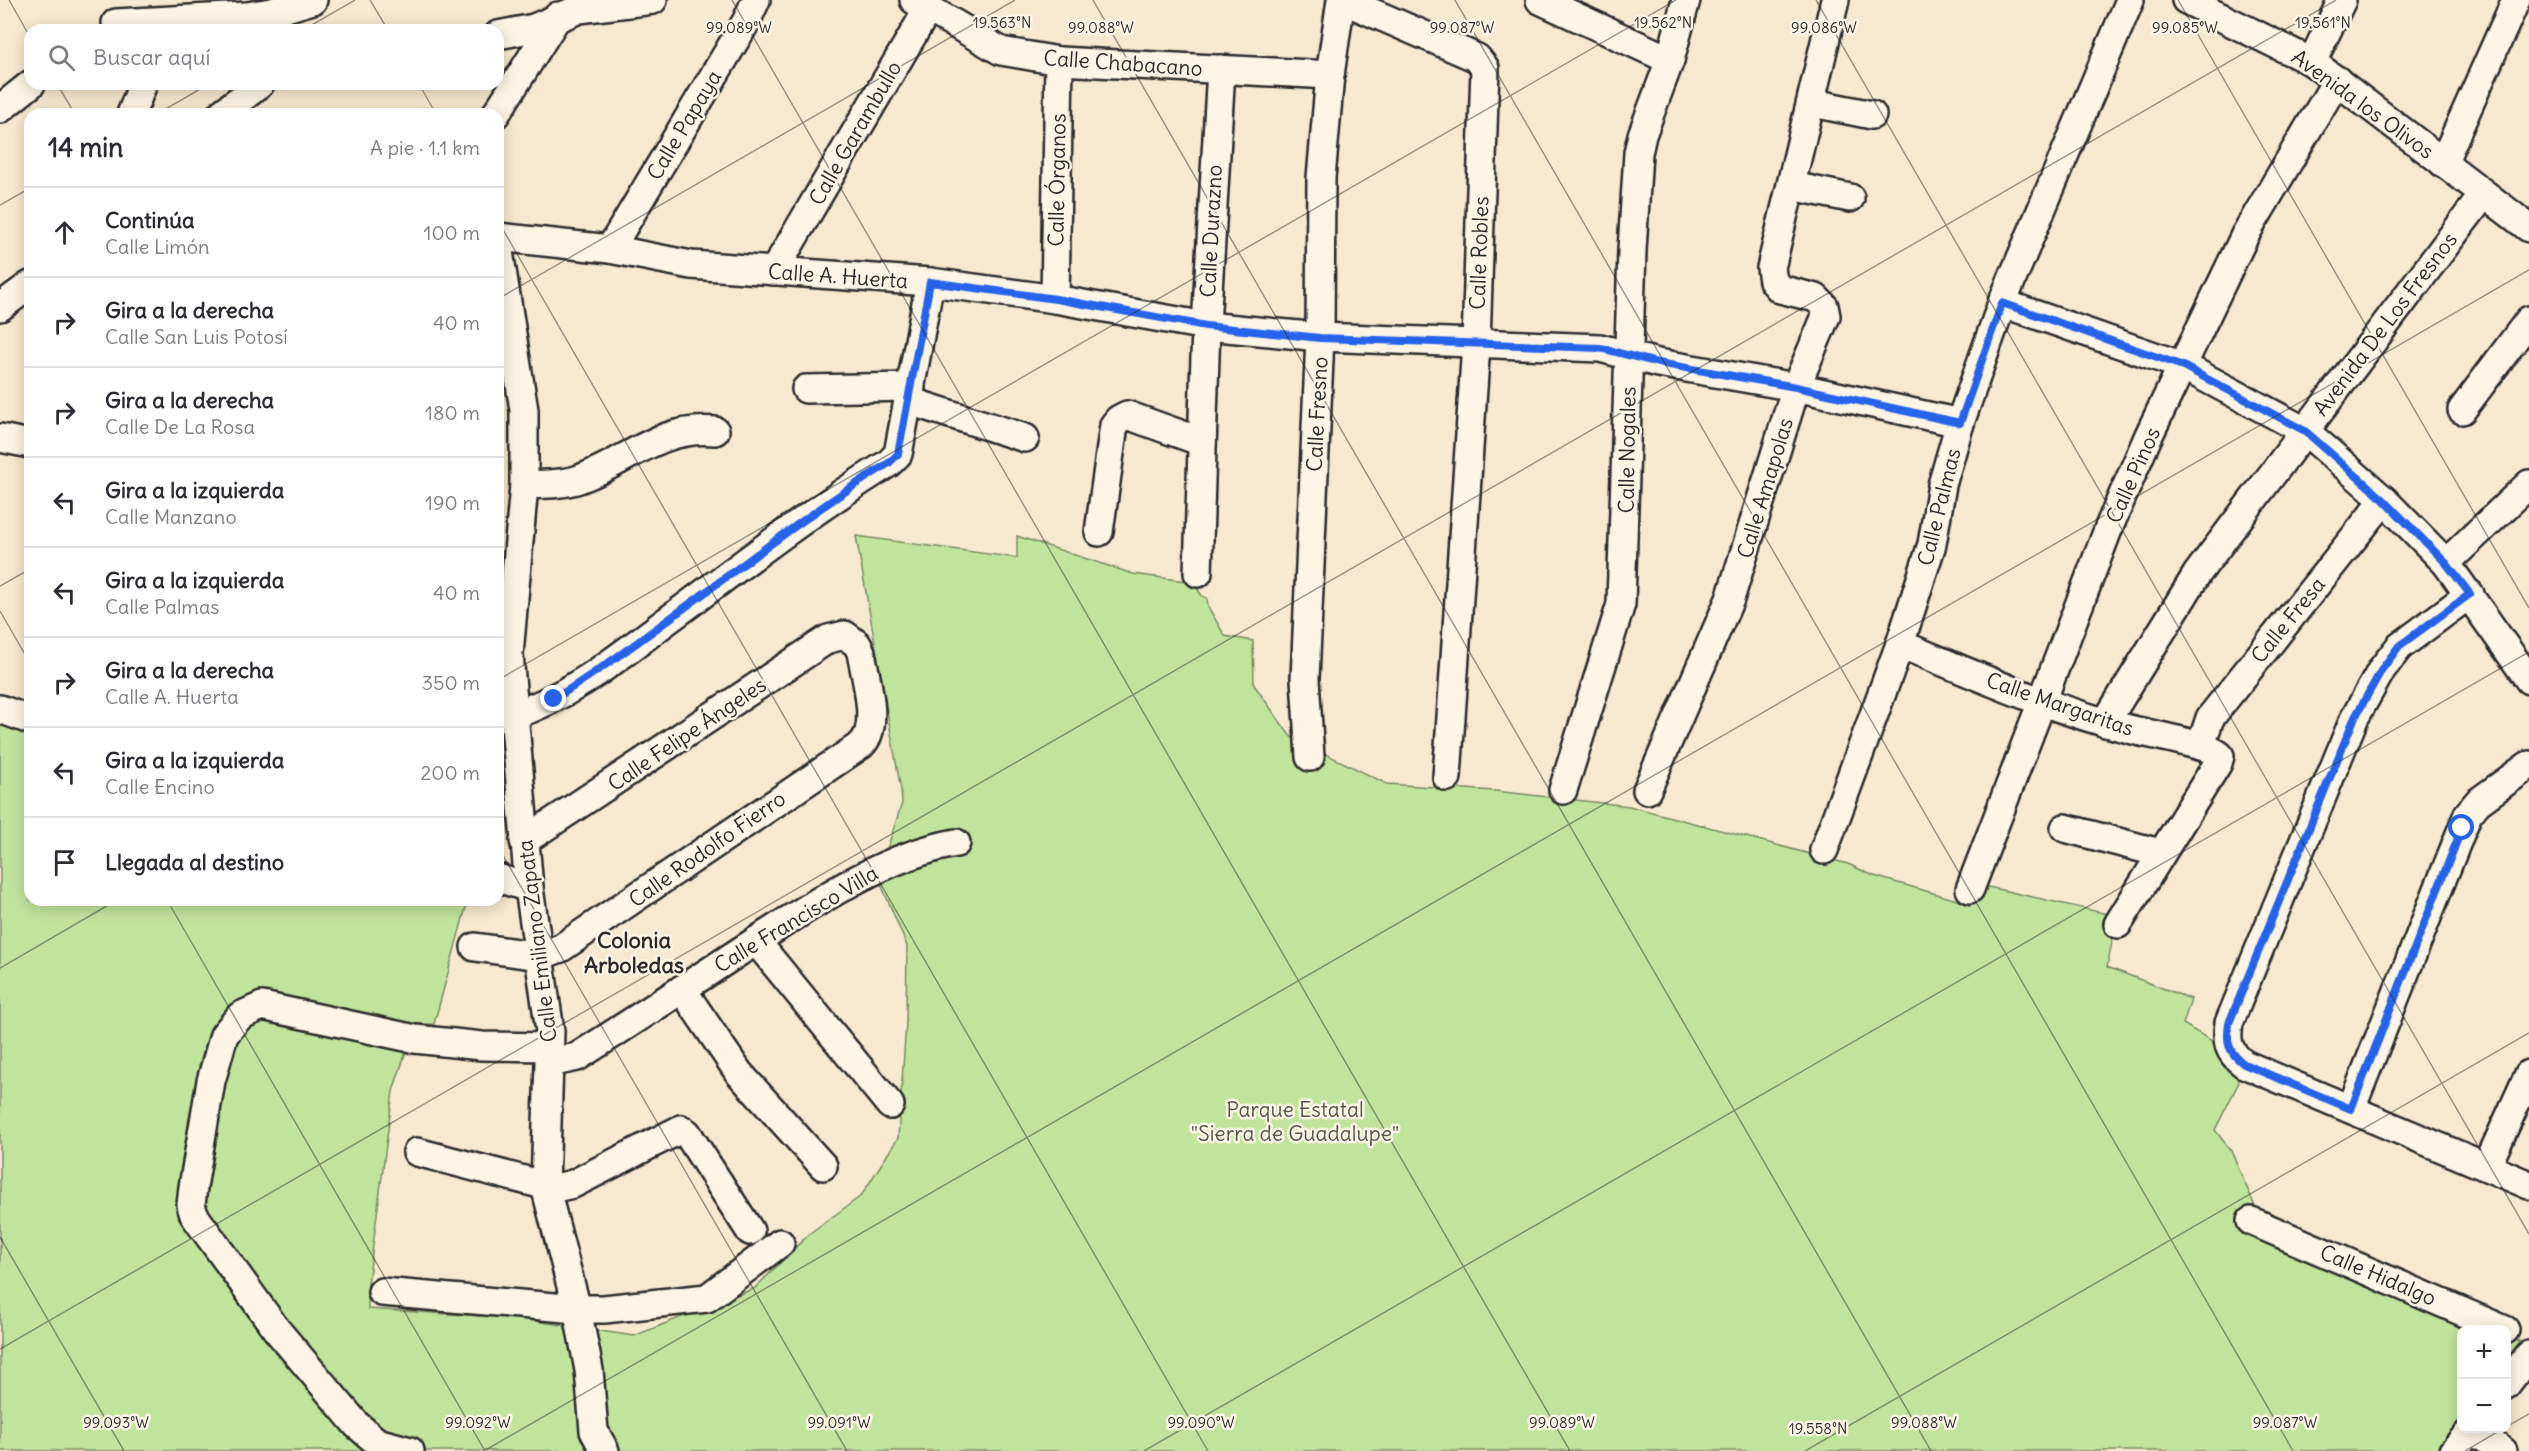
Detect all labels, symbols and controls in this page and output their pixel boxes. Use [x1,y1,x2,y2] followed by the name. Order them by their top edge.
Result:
[973,13,1031,32] text: 19.563°N
[1634,13,1692,32] text: 19.562°N
[2295,13,2351,32] text: 19.561°N
[706,18,772,37] text: 99.089°W
[1068,18,1134,37] text: 99.088°W
[1430,18,1495,37] text: 99.087°W
[1791,18,1857,37] text: 99.086°W
[2152,18,2218,37] text: 99.085°W
[24,24,504,90] search box
[45,41,78,74] icon: search
[93,43,210,71] text: Buscar aquí
[2287,43,2439,165] street label: Avenida los Olivos
[1043,44,1203,82] street label: Calle Chabacano
[803,56,907,210] street label: Calle Garambullo
[641,65,727,185] street label: Calle Papaya
[1042,113,1072,247] street label: Calle Órganos
[48,131,123,164] text: 14 min
[370,135,480,160] text: A pie · 1.1 km
[1194,164,1228,298] street label: Calle Durazno
[1464,196,1494,310] street label: Calle Robles
[105,206,194,234] text: Continúa
[48,216,81,249] icon: ahead
[423,220,480,245] text: 100 m
[2307,227,2463,421] street label: Avenida De Los Fresnos
[105,234,210,259] text: Calle Limón
[767,258,909,294] street label: Calle A. Huerta
[105,296,274,324] text: Gira a la derecha
[48,306,81,339] icon: right
[433,310,480,335] text: 40 m
[105,324,288,349] text: Calle San Luis Potosí
[1301,356,1333,472] street label: Calle Fresno
[105,386,274,414] text: Gira a la derecha
[1612,386,1642,514] street label: Calle Nogales
[48,396,81,429] icon: right
[425,400,480,425] text: 180 m
[105,414,255,439] text: Calle De La Rosa
[1731,415,1799,561] street label: Calle Amapolas
[2100,423,2166,527] street label: Calle Pinos
[1911,445,1967,569] street label: Calle Palmas
[105,476,284,504] text: Gira a la izquierda
[48,486,81,519] icon: left
[425,490,480,515] text: 190 m
[105,504,237,529] text: Calle Manzano
[105,566,284,594] text: Gira a la izquierda
[2245,571,2331,669] street label: Calle Fresa
[48,576,81,609] icon: left
[433,580,480,605] text: 40 m
[105,594,219,619] text: Calle Palmas
[105,656,274,684] text: Gira a la derecha
[48,666,81,699] icon: right
[1983,666,2137,742] street label: Calle Margaritas
[422,670,480,695] text: 350 m
[603,671,771,797] street label: Calle Felipe Ángeles
[105,684,239,709] text: Calle A. Huerta
[540,685,566,711] route end
[105,746,284,774] text: Gira a la izquierda
[48,756,81,789] icon: left
[420,760,480,785] text: 200 m
[105,774,215,799] text: Calle Encino
[623,785,791,913] street label: Calle Rodolfo Fierro
[2448,814,2474,840] route start
[511,838,563,1044] street label: Calle Emiliano Zapata
[48,846,81,879] icon: arrive
[105,848,284,876] text: Llegada al destino
[709,859,883,979] street label: Calle Francisco Villa
[584,926,684,979] district label: Colonia Arboledas
[1191,1096,1399,1147] park label: Parque Estatal "Sierra de Guadalupe"
[2316,1238,2440,1312] street label: Calle Hidalgo
[2457,1325,2511,1433] map controls
[2457,1325,2511,1379] button: +
[2457,1379,2511,1433] button: −
[83,1413,149,1432] text: 99.093°W
[445,1413,511,1432] text: 99.092°W
[807,1413,871,1432] text: 99.091°W
[1167,1413,1235,1432] text: 99.090°W
[1529,1413,1595,1432] text: 99.089°W
[1891,1413,1957,1432] text: 99.088°W
[2253,1413,2318,1432] text: 99.087°W
[1789,1419,1847,1438] text: 19.558°N

